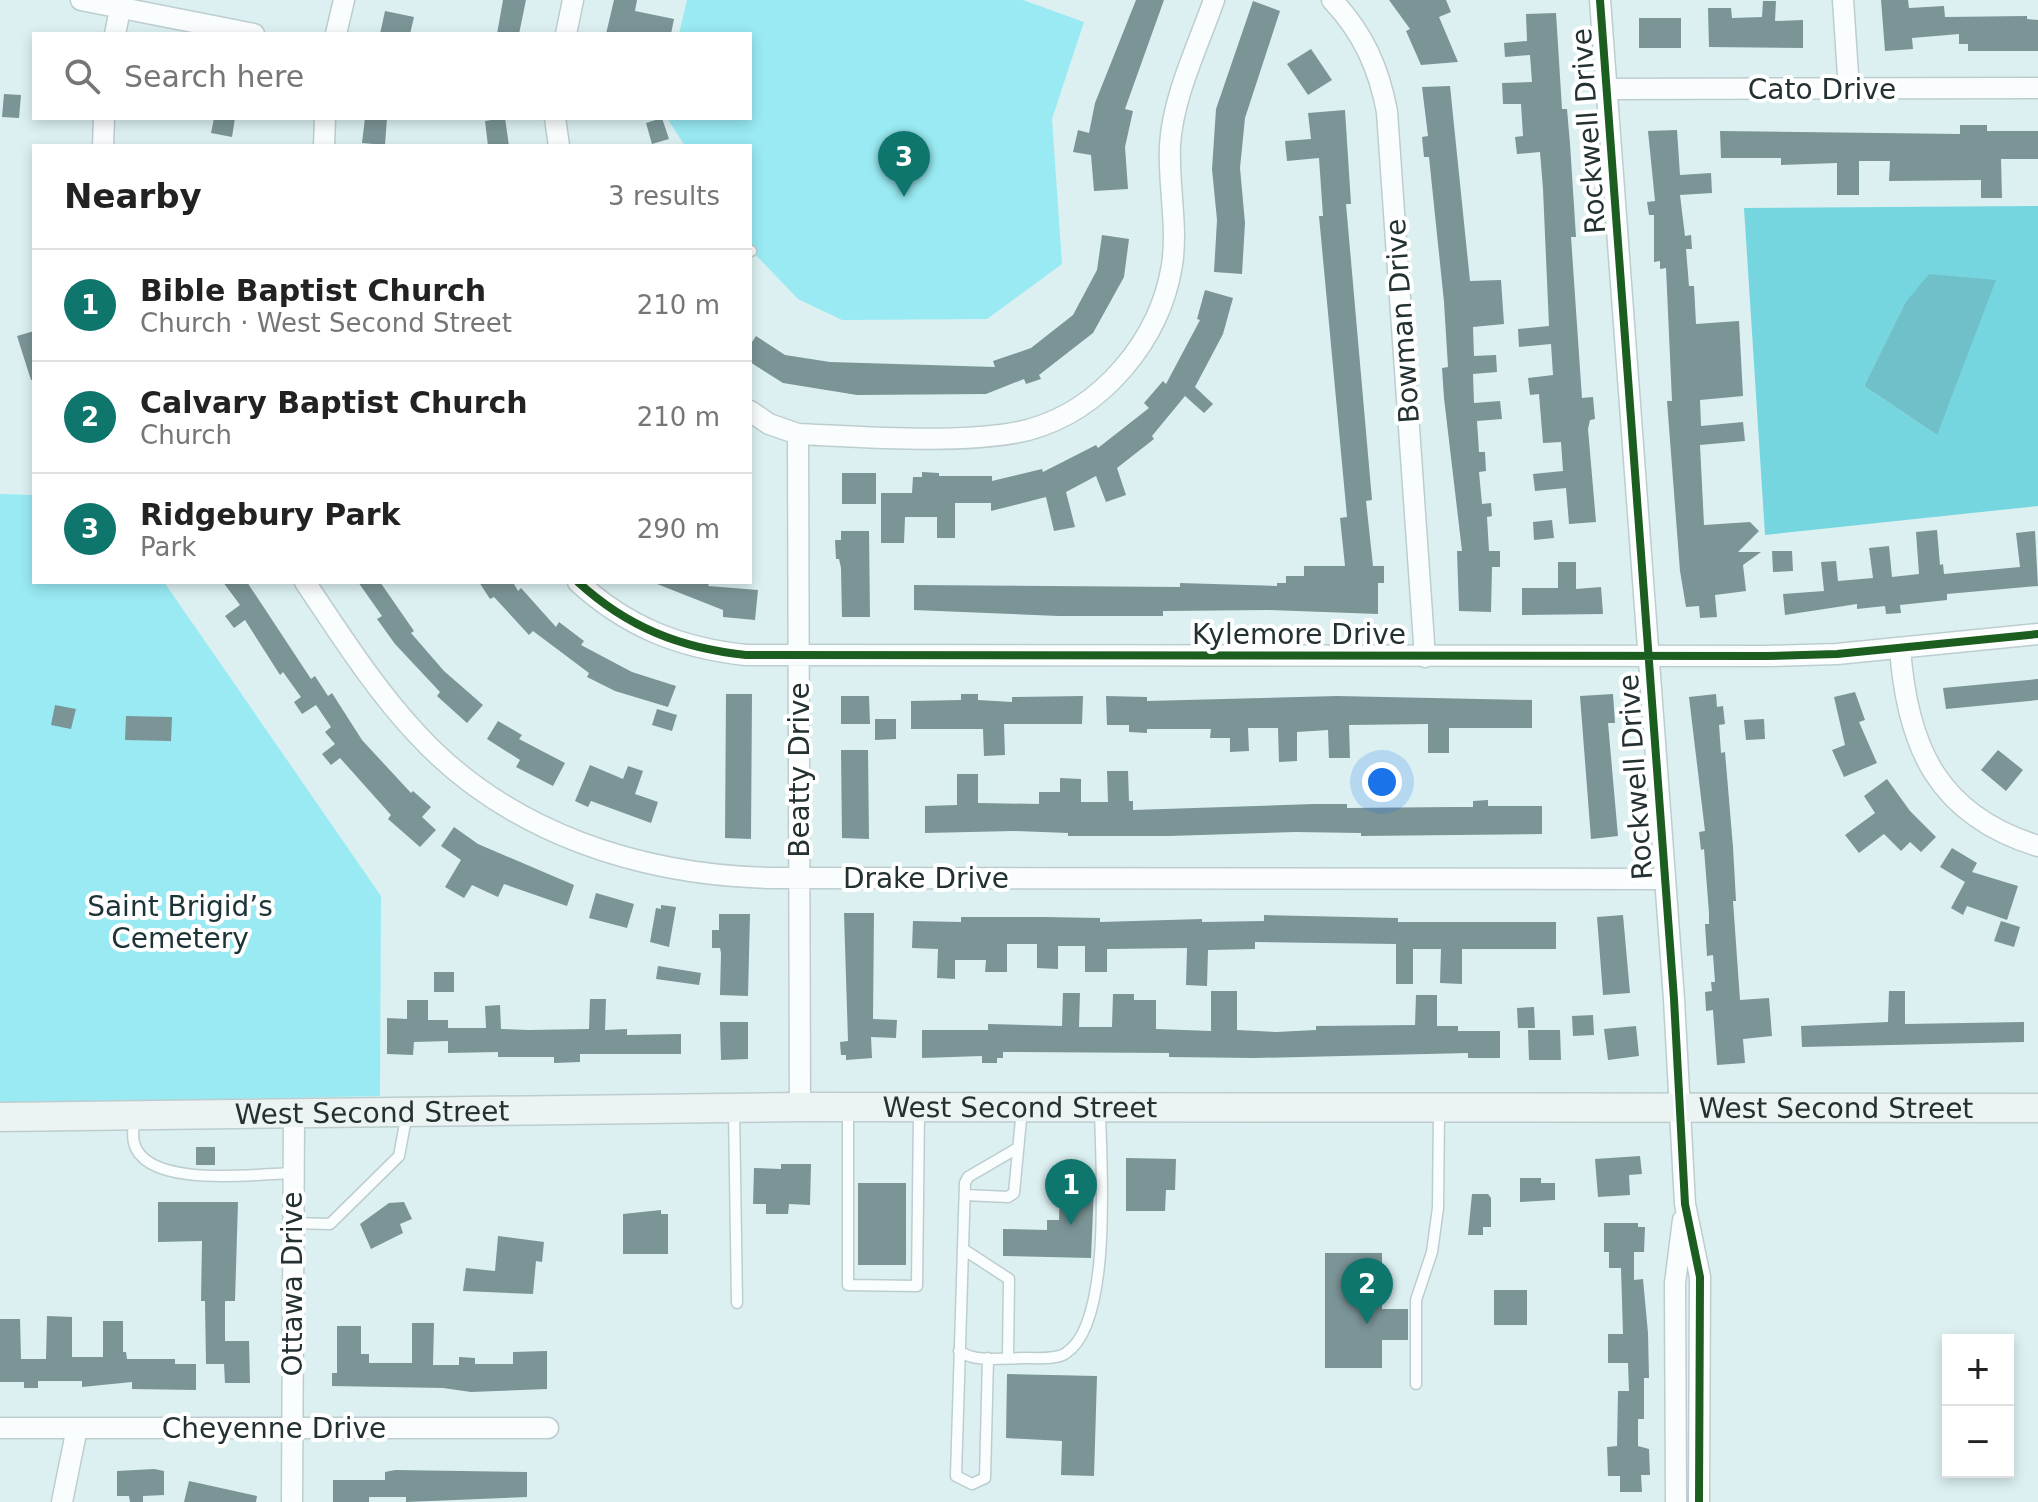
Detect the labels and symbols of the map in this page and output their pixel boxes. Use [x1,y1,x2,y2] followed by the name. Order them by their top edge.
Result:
[1565,27,1612,235] street label: Rockwell Drive
[1748,73,1896,106] street label: Cato Drive
[878,131,930,197] pin: 3
[1379,218,1426,424] street label: Bowman Drive
[1192,618,1406,651] street label: Kylemore Drive
[1612,673,1659,881] street label: Rockwell Drive
[783,682,816,858] street label: Beatty Drive
[1362,762,1402,802] your location
[843,862,1009,895] street label: Drake Drive
[87,890,273,955] park label: Saint Brigid’s Cemetery
[882,1091,1157,1124] street label: West Second Street
[1698,1092,1973,1125] street label: West Second Street
[234,1095,510,1131] street label: West Second Street
[1045,1159,1097,1225] pin: 1
[276,1192,309,1376] street label: Ottawa Drive
[1341,1258,1393,1324] pin: 2
[162,1412,386,1445] street label: Cheyenne Drive

